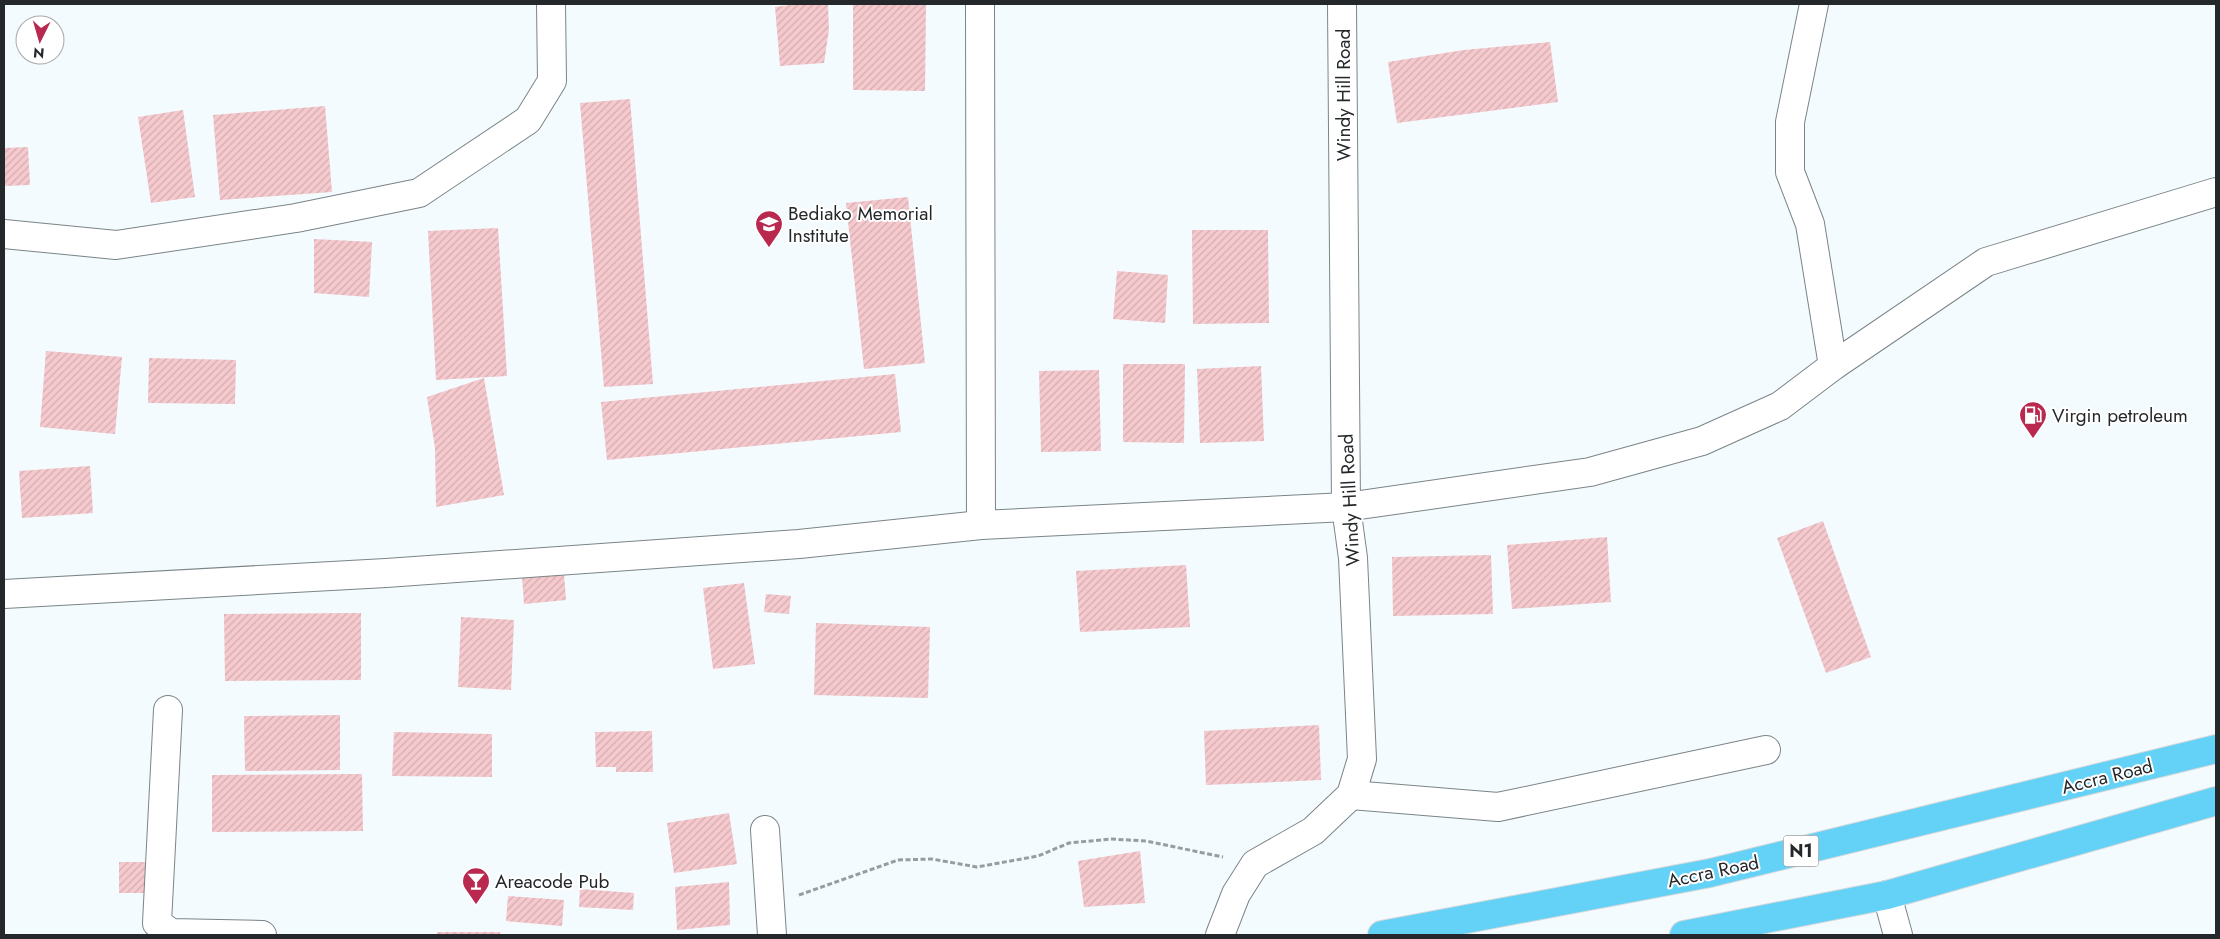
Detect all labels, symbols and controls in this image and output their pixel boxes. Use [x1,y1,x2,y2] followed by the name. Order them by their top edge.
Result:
[15,15,65,65] north arrow
[1330,29,1357,161] street label: Windy Hill Road
[32,43,45,63] text: N
[788,200,933,249] place label: Bediako Memorial Institute
[754,209,784,248] school or university icon: Bediako Memorial Institute
[2018,400,2048,439] fuel station icon: Virgin petroleum
[2052,402,2188,429] place label: Virgin petroleum
[1333,433,1366,567] street label: Windy Hill Road
[2059,752,2156,801] street label: Accra Road
[1784,836,1818,866] road number: N1
[1665,849,1761,894] street label: Accra Road
[461,866,491,905] bar icon: Areacode Pub
[495,868,609,895] place label: Areacode Pub

